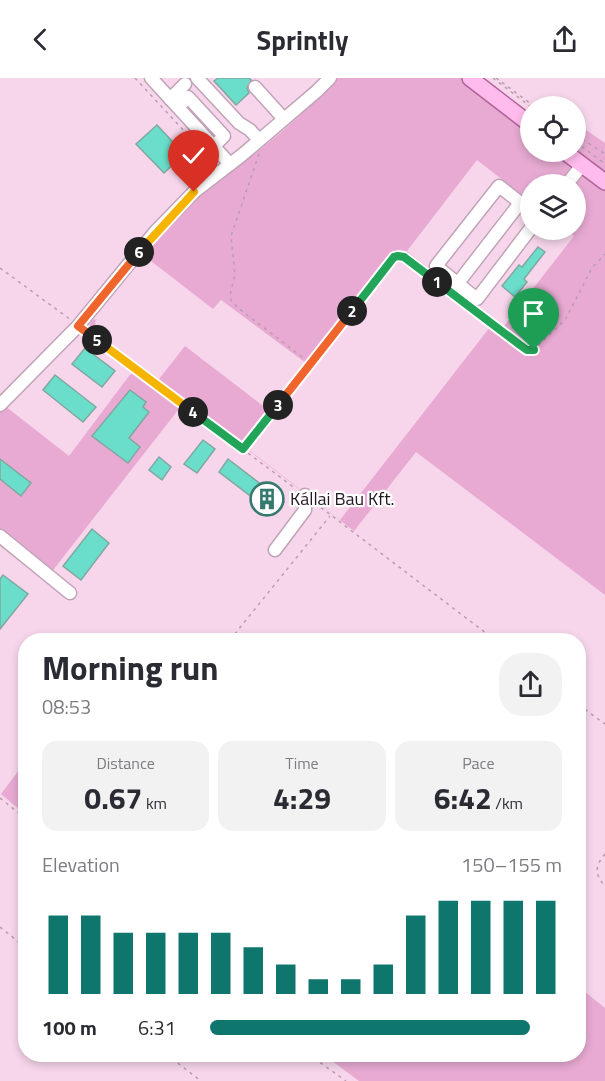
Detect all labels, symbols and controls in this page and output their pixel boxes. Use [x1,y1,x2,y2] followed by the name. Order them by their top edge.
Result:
[257,19,348,60] text: Sprintly
[24,23,57,56] icon: back
[548,23,581,56] icon: share
[520,96,586,240] map controls
[520,96,586,162] button: locate
[168,130,219,192] pin
[177,139,210,172] icon: check
[520,174,586,240] button: layers
[124,237,154,267] pin: 6
[135,240,143,264] text: 6
[422,267,452,297] pin: 1
[433,270,441,294] text: 1
[508,288,559,350] pin
[337,296,367,326] pin: 2
[517,297,550,330] icon: arrive
[348,299,356,323] text: 2
[82,325,112,355] pin: 5
[93,328,101,352] text: 5
[263,390,293,420] pin: 3
[274,393,282,417] text: 3
[178,397,208,427] pin: 4
[189,400,197,424] text: 4
[249,481,285,517] building icon: Kállai Bau Kft.
[290,485,394,512] place label: Kállai Bau Kft.
[42,643,219,693] text: Morning run
[499,653,562,716] button: share
[42,691,91,722] text: 08:53
[96,751,155,775] text: Distance
[285,751,319,775] text: Time
[462,751,495,775] text: Pace
[84,775,142,821] text: 0.67
[273,775,331,821] text: 4:29
[434,775,492,821] text: 6:42
[142,791,167,815] text: km
[492,791,523,815] text: /km
[42,849,120,880] text: Elevation
[461,849,562,880] text: 150–155 m
[42,1012,97,1043] text: 100 m
[138,1012,176,1043] text: 6:31

